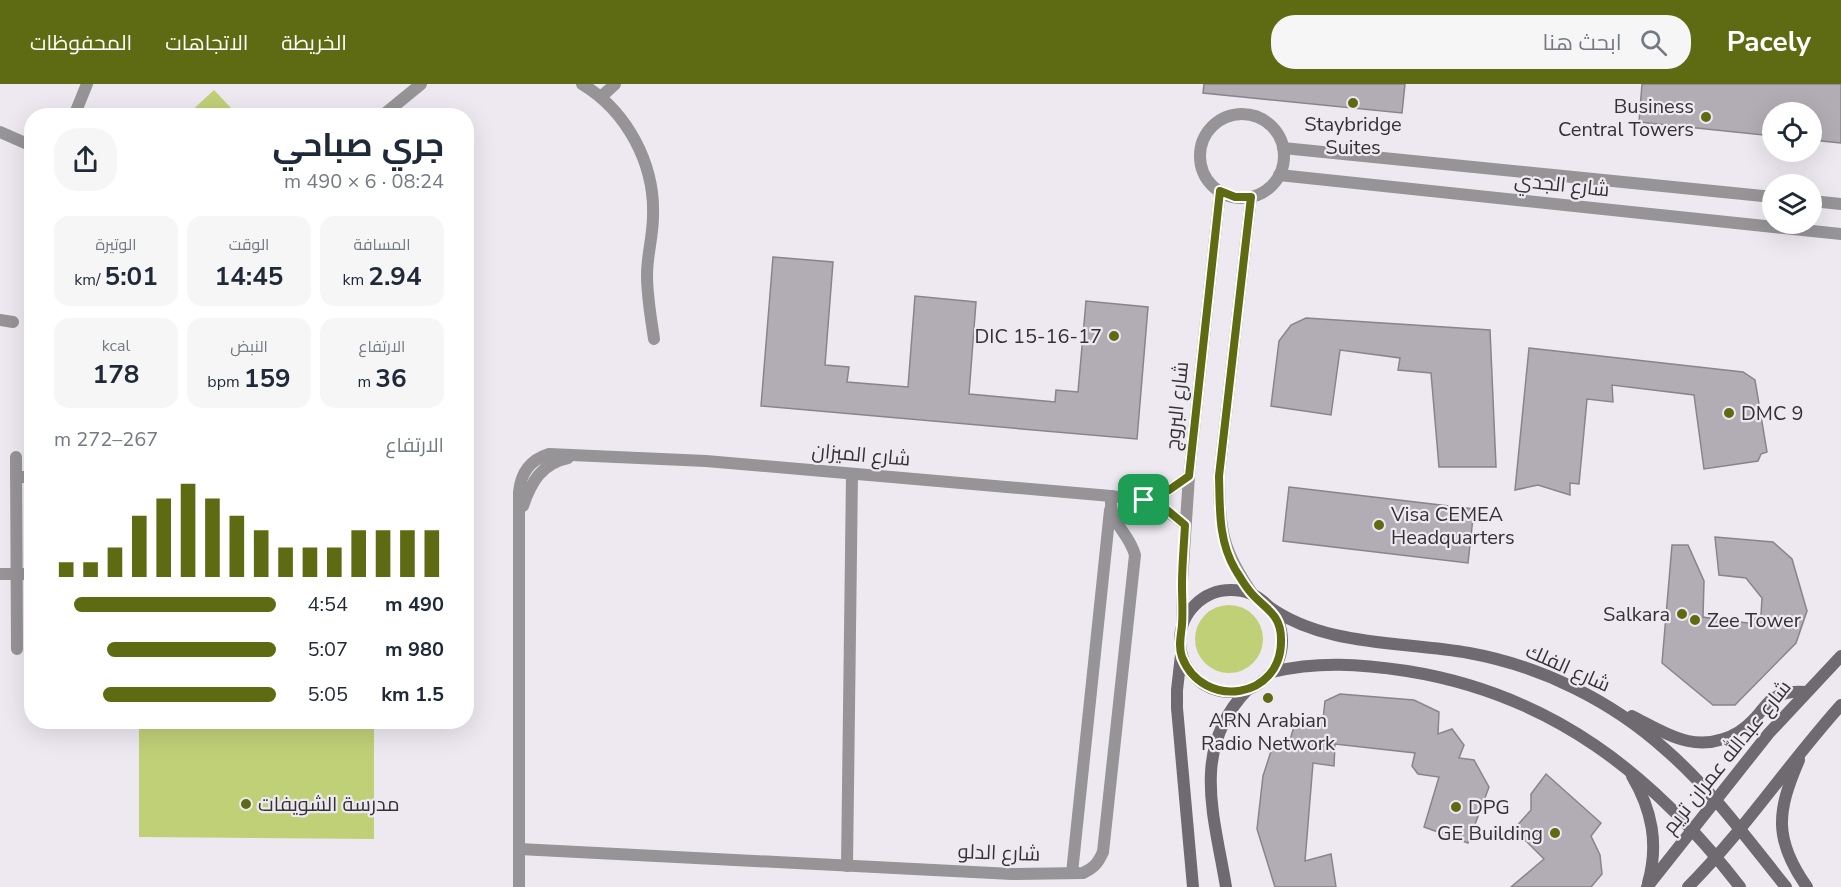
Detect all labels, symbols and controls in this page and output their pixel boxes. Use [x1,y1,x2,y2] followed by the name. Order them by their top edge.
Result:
[1271,15,1691,69] search box
[1727,23,1811,61] text: Pacely
[1637,26,1670,59] icon: search
[1542,28,1622,58] text: ابحث هنا
[30,29,132,57] text: المحفوظات
[165,29,248,57] text: الاتجاهات
[281,29,347,57] text: الخريطة
[1558,93,1694,143] place label: Business Central Towers
[1346,96,1360,110] marker: Staybridge Suites
[1762,102,1822,234] map controls
[1762,102,1822,162] button: locate
[1699,110,1713,124] marker: Business Central Towers
[1304,111,1402,161] place label: Staybridge Suites
[272,123,444,168] text: جري صباحي
[54,128,117,191] button: share
[1513,167,1611,205] street label: شارع الجدي
[284,168,444,195] text: 08:24 · 6 × 490 m
[1762,174,1822,234] button: layers
[95,234,137,256] text: الوتيرة
[229,234,269,256] text: الوقت
[354,234,410,256] text: المسافة
[105,259,158,294] text: 5:01
[215,259,283,294] text: 14:45
[368,259,422,294] text: 2.94
[74,269,105,291] text: /km
[342,269,368,291] text: km
[974,323,1102,350] place label: DIC 15-16-17
[1107,329,1121,343] marker: DIC 15-16-17
[102,335,130,357] text: kcal
[230,336,268,358] text: النبض
[359,336,405,358] text: الارتفاع
[93,357,139,392] text: 178
[1159,360,1195,452] street label: شارع البروج
[244,361,291,396] text: 159
[375,361,407,396] text: 36
[207,371,244,393] text: bpm
[357,371,375,393] text: m
[1741,400,1804,427] place label: DMC 9
[1722,406,1736,420] marker: DMC 9
[54,426,158,453] text: 267–272 m
[385,432,444,459] text: الارتفاع
[811,437,911,473] street label: شارع الميزان
[1118,474,1169,525] pin
[1127,483,1160,516] icon: arrive
[1390,501,1515,551] place label: Visa CEMEA Headquarters
[1372,518,1386,532] marker: Visa CEMEA Headquarters
[307,591,348,618] text: 4:54
[385,591,444,618] text: 490 m
[1603,601,1670,628] place label: Salkara
[1675,607,1689,621] marker: Salkara
[1707,607,1801,634] place label: Zee Tower
[1688,613,1702,627] marker: Zee Tower
[307,636,348,663] text: 5:07
[385,636,444,663] text: 980 m
[1521,637,1615,699] street label: شارع الفلك
[1657,674,1797,840] street label: شارع عبدالله عمران تريم
[307,681,348,708] text: 5:05
[381,681,444,708] text: 1.5 km
[1261,691,1275,705] marker: ARN Arabian Radio Network
[1201,707,1336,757] place label: ARN Arabian Radio Network
[258,791,400,818] place label: مدرسة الشويفات
[1468,794,1510,821] place label: DPG
[239,797,253,811] marker: مدرسة الشويفات
[1449,800,1463,814] marker: DPG
[1437,820,1543,847] place label: GE Building
[1548,826,1562,840] marker: GE Building
[957,838,1041,868] street label: شارع الدلو

